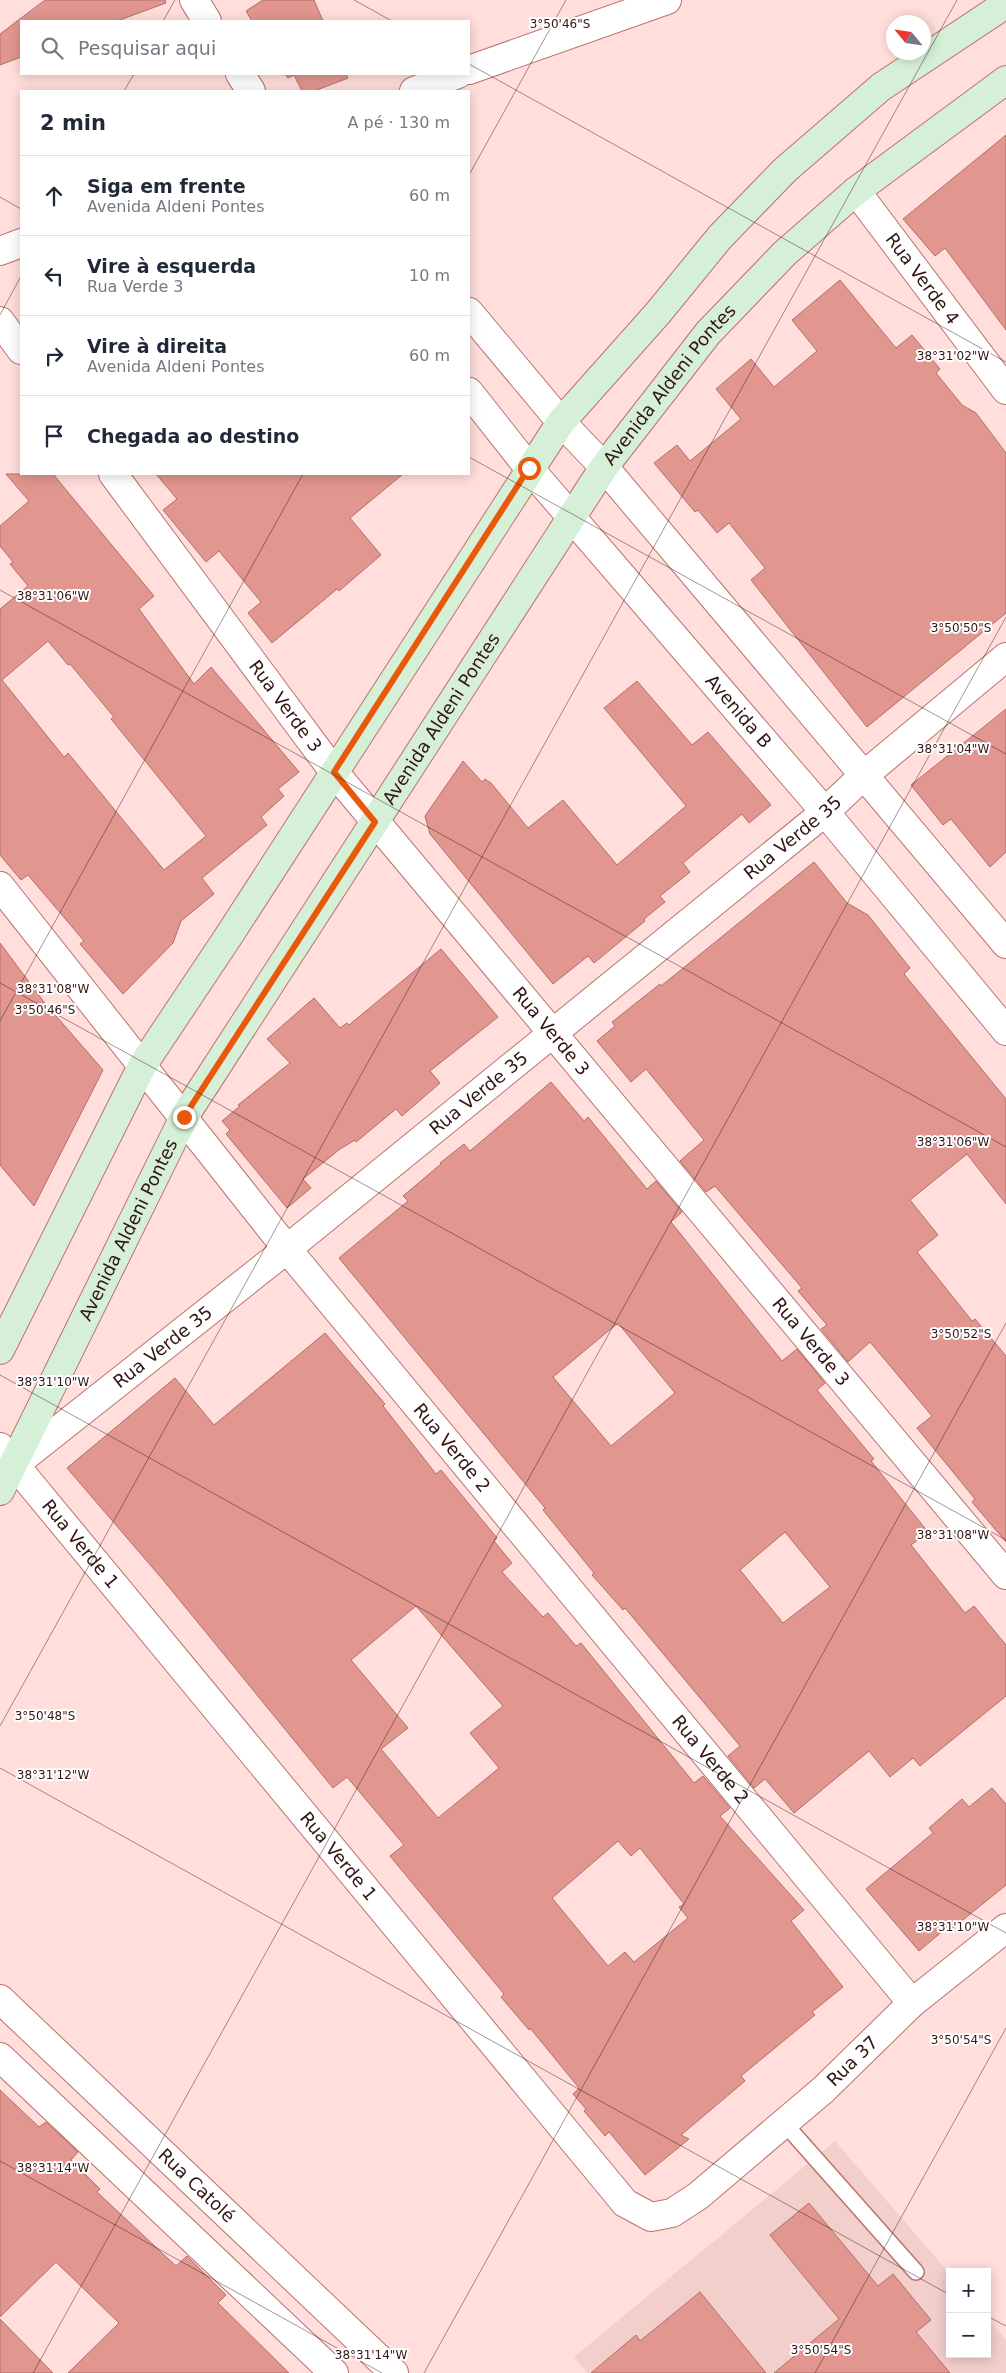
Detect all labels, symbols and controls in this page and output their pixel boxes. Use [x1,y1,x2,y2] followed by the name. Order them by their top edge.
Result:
[886,15,931,60] north arrow
[530,17,590,31] text: 3°50'46"S
[20,20,470,75] search box
[38,34,66,62] icon: search
[78,37,216,59] text: Pesquisar aqui
[40,111,106,135] text: 2 min
[348,113,450,132] text: A pé · 130 m
[87,175,246,197] text: Siga em frente
[40,182,68,210] icon: ahead
[409,186,450,205] text: 60 m
[87,197,264,216] text: Avenida Aldeni Pontes
[882,229,964,328] street label: Rua Verde 4
[87,255,256,277] text: Vire à esquerda
[40,262,68,290] icon: left
[409,266,450,285] text: 10 m
[87,277,184,296] text: Rua Verde 3
[599,300,740,469] street label: Avenida Aldeni Pontes
[87,335,227,357] text: Vire à direita
[40,342,68,370] icon: right
[409,346,450,365] text: 60 m
[917,349,989,363] text: 38°31'02"W
[87,357,264,376] text: Avenida Aldeni Pontes
[40,422,68,450] icon: arrive
[87,425,299,447] text: Chegada ao destino
[518,457,541,480] route start
[17,589,89,603] text: 38°31'06"W
[931,621,991,635] text: 3°50'50"S
[378,629,504,808] street label: Avenida Aldeni Pontes
[245,656,326,756] street label: Rua Verde 3
[702,670,776,752] street label: Avenida B
[917,742,989,756] text: 38°31'04"W
[739,791,846,884] street label: Rua Verde 35
[17,982,89,996] text: 38°31'08"W
[508,982,594,1079] street label: Rua Verde 3
[15,1003,75,1017] text: 3°50'46"S
[425,1047,532,1139] street label: Rua Verde 35
[173,1106,196,1129] route end
[74,1135,182,1324] street label: Avenida Aldeni Pontes
[917,1135,989,1149] text: 38°31'06"W
[768,1293,854,1390] street label: Rua Verde 3
[109,1301,216,1392] street label: Rua Verde 35
[931,1327,991,1341] text: 3°50'52"S
[17,1375,89,1389] text: 38°31'10"W
[409,1399,495,1496] street label: Rua Verde 2
[38,1495,123,1592] street label: Rua Verde 1
[917,1528,989,1542] text: 38°31'08"W
[15,1709,75,1723] text: 3°50'48"S
[668,1711,753,1808] street label: Rua Verde 2
[17,1768,89,1782] text: 38°31'12"W
[296,1807,381,1905] street label: Rua Verde 1
[917,1920,989,1934] text: 38°31'10"W
[822,2031,882,2090] street label: Rua 37
[931,2033,991,2047] text: 3°50'54"S
[154,2144,240,2226] street label: Rua Catolé
[17,2161,89,2175] text: 38°31'14"W
[946,2268,991,2358] map controls
[946,2268,991,2313] button: +
[946,2313,991,2358] button: −
[791,2343,851,2357] text: 3°50'54"S
[335,2348,407,2362] text: 38°31'14"W

